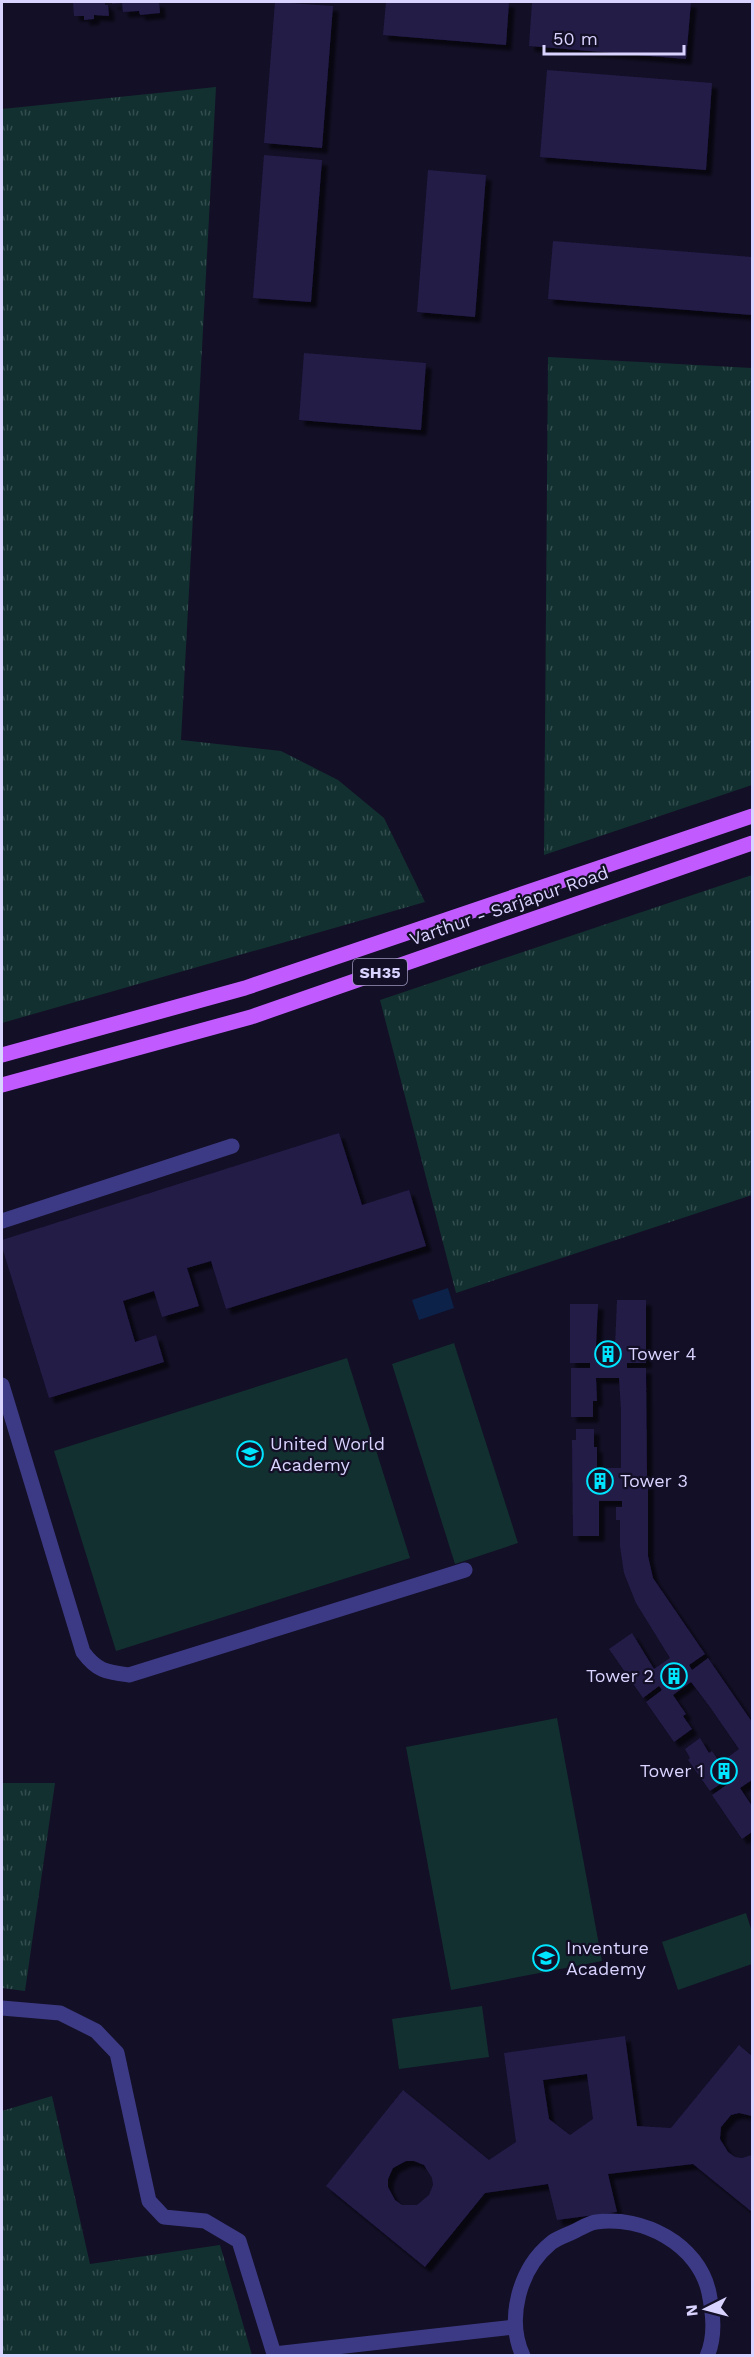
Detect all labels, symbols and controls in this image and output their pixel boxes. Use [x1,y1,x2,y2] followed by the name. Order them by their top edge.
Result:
[544,18,684,56] scale bar
[553,28,598,49] text: 50 m
[407,862,611,949] street label: Varthur - Sarjapur Road
[353,959,407,985] road number: SH35
[593,1339,623,1369] building icon: Tower 4
[628,1343,697,1364] place label: Tower 4
[270,1433,385,1475] place label: United World Academy
[235,1439,265,1469] school or university icon: United World Academy
[585,1466,615,1496] building icon: Tower 3
[620,1470,688,1491] place label: Tower 3
[659,1661,689,1691] building icon: Tower 2
[586,1665,654,1686] place label: Tower 2
[709,1756,739,1786] building icon: Tower 1
[640,1760,704,1781] place label: Tower 1
[566,1937,649,1979] place label: Inventure Academy
[531,1943,561,1973] school or university icon: Inventure Academy
[676,2279,736,2339] north arrow
[682,2304,702,2317] text: N

